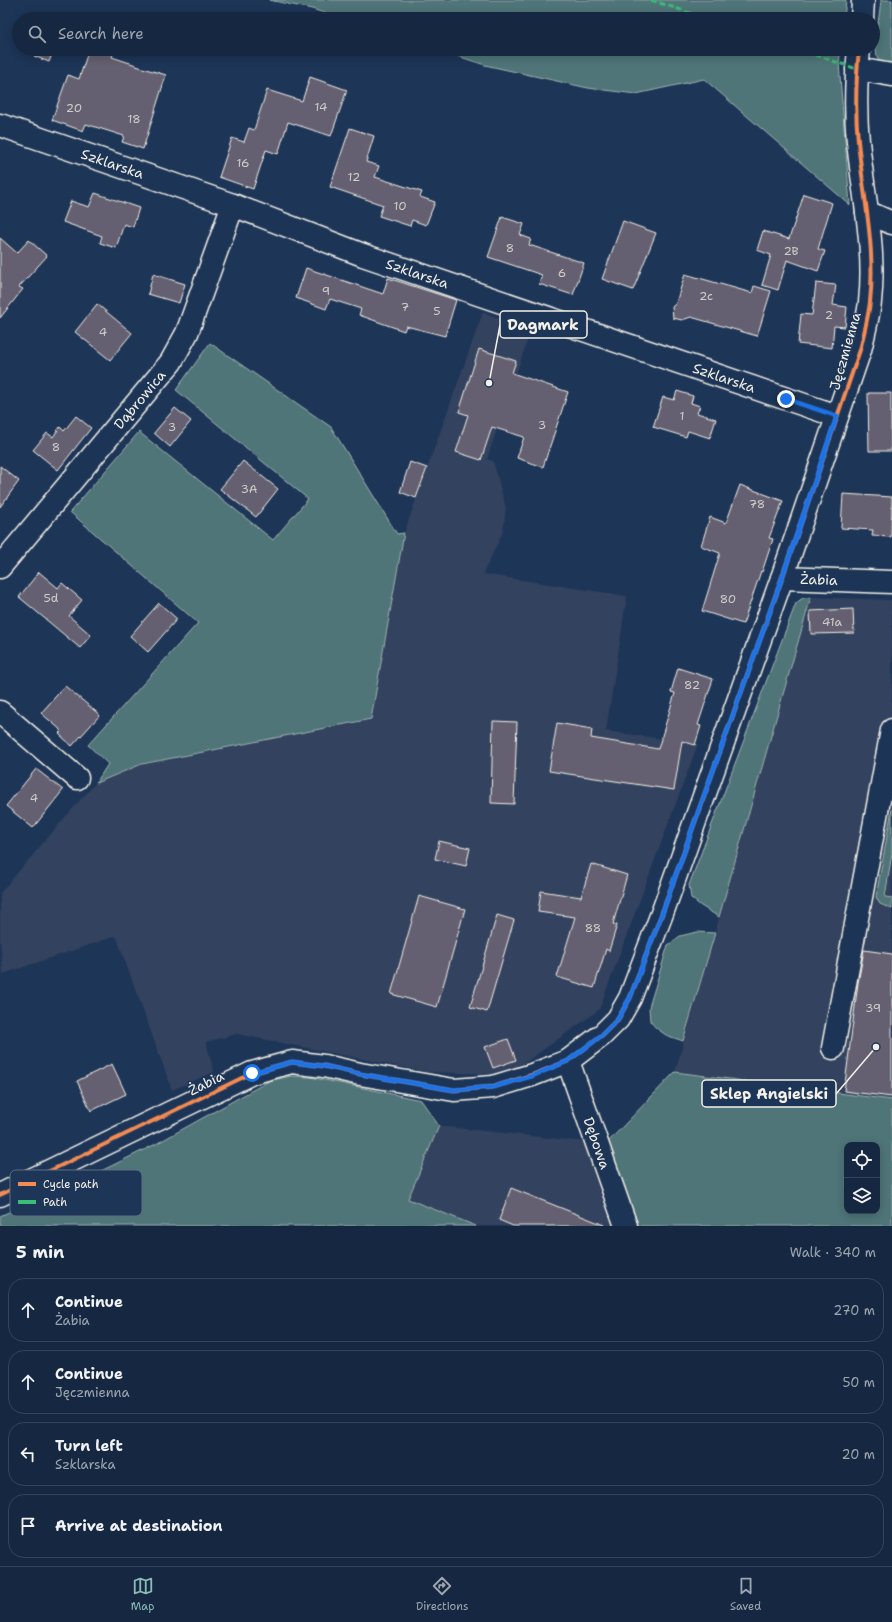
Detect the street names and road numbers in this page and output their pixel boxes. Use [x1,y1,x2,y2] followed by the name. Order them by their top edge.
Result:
[79,145,147,183] street label: Szklarska
[384,254,451,293] street label: Szklarska
[825,310,865,392] street label: Jęczmienna
[690,359,758,397] street label: Szklarska
[110,366,170,433] street label: Dąbrowica
[800,570,838,589] street label: Żabia
[185,1067,227,1099] street label: Żabia
[579,1115,614,1172] street label: Dębowa

